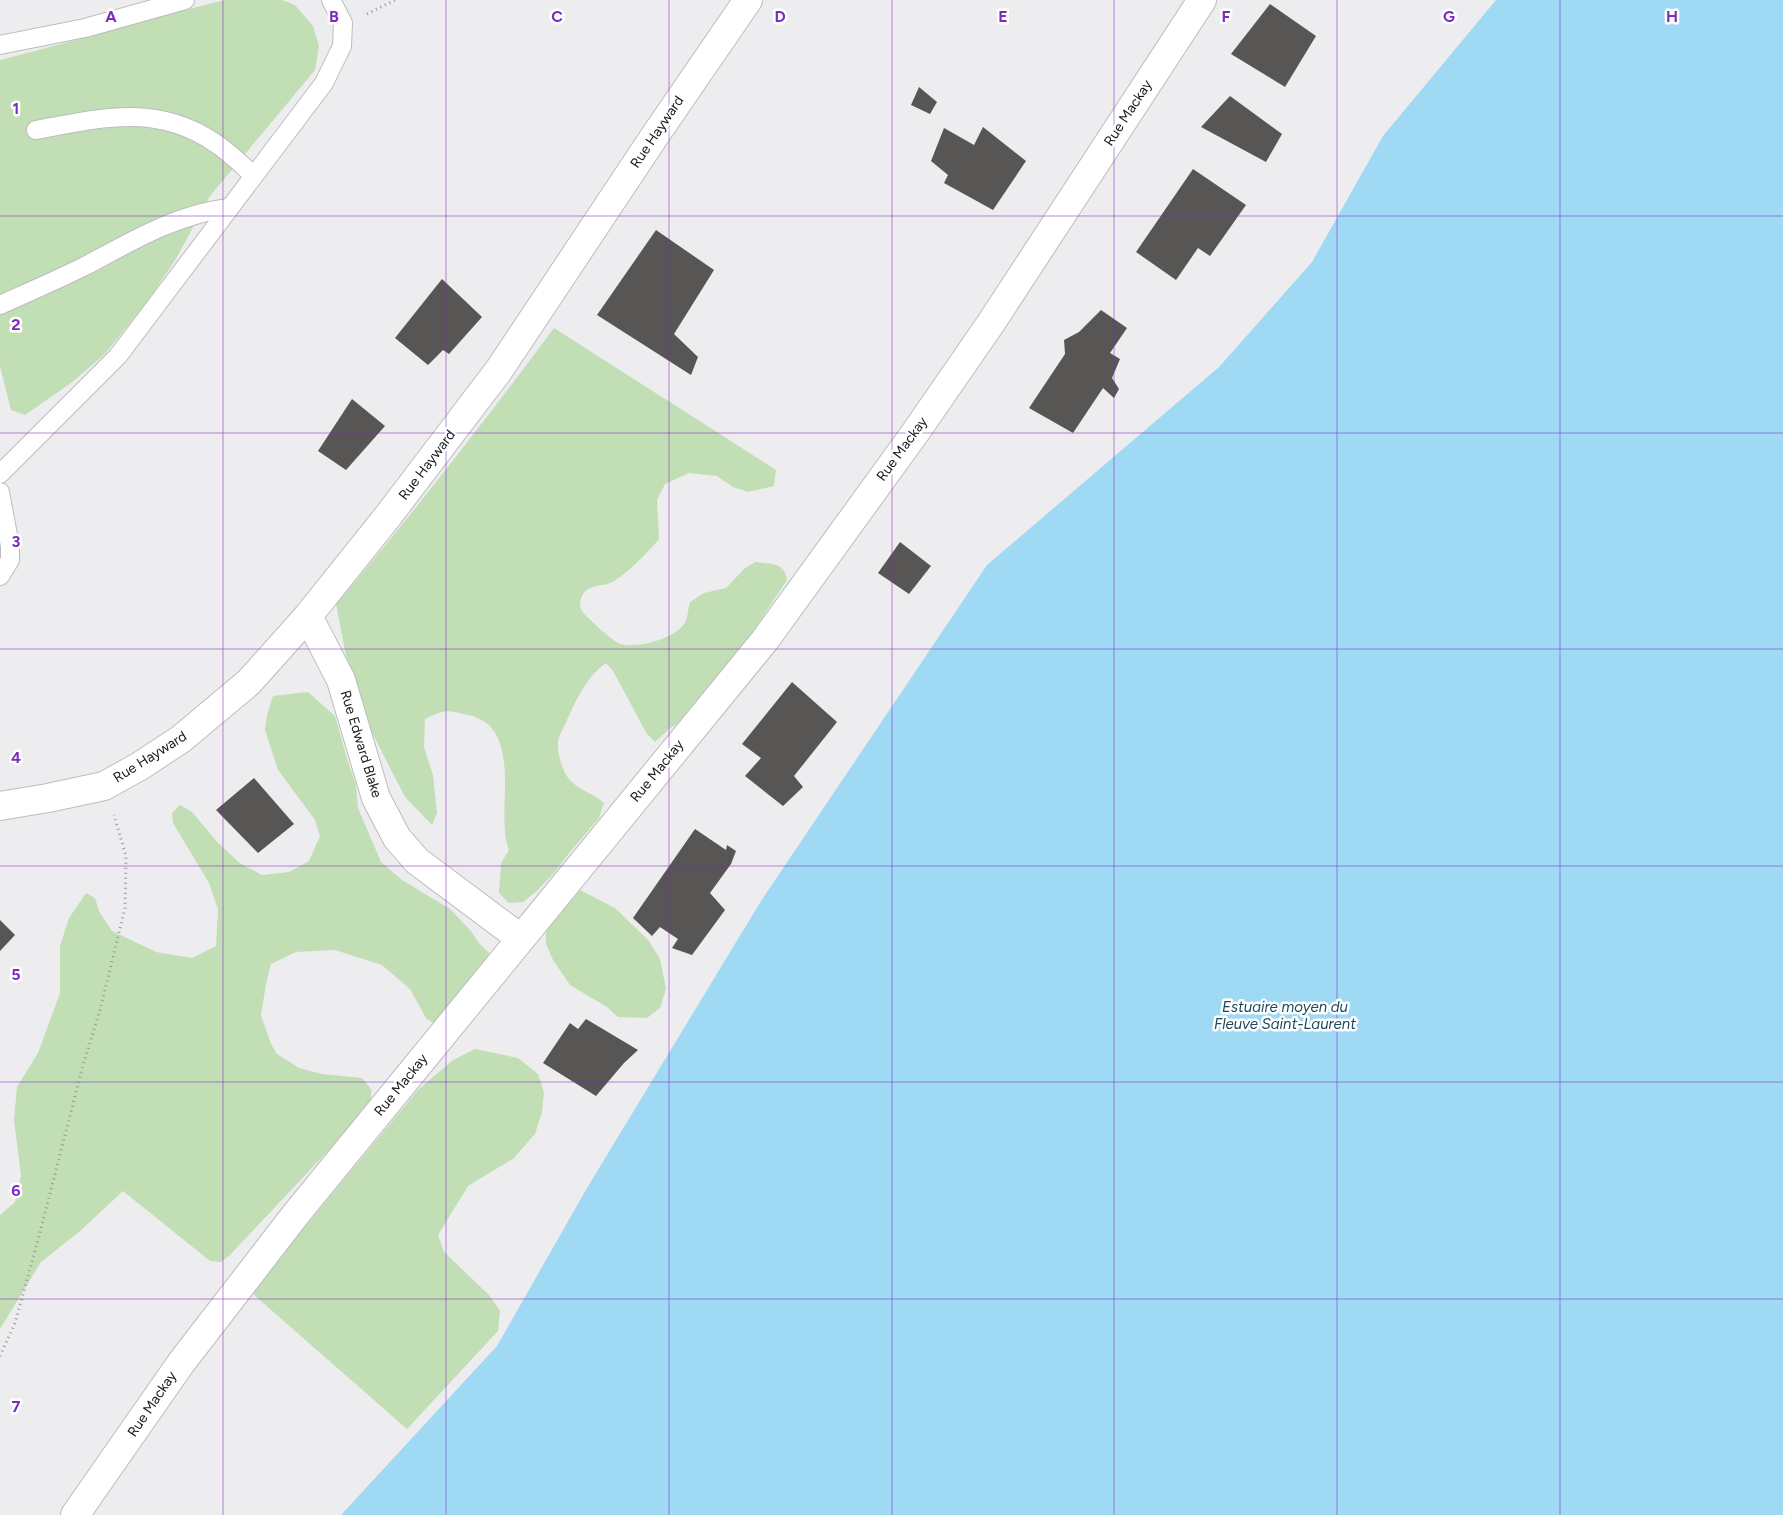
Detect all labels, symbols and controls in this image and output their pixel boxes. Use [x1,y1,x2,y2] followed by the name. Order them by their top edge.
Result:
[105,7,117,26] text: A
[329,7,339,26] text: B
[551,7,563,26] text: C
[774,7,786,26] text: D
[998,7,1008,26] text: E
[1222,7,1231,26] text: F
[1443,7,1455,26] text: G
[1666,7,1678,26] text: H
[1100,76,1156,149] street label: Rue Mackay
[627,93,687,171] street label: Rue Hayward
[13,99,19,118] text: 1
[11,315,21,334] text: 2
[873,413,931,484] street label: Rue Mackay
[395,427,459,503] street label: Rue Hayward
[12,532,21,551] text: 3
[337,688,386,800] street label: Rue Edward Blake
[110,728,190,786] street label: Rue Hayward
[627,736,688,806] street label: Rue Mackay
[11,748,21,767] text: 4
[11,965,21,984] text: 5
[1214,998,1356,1033] water label: Estuaire moyen du Fleuve Saint-Laurent
[371,1050,432,1120] street label: Rue Mackay
[11,1181,21,1200] text: 6
[124,1368,180,1440] street label: Rue Mackay
[12,1397,21,1416] text: 7

